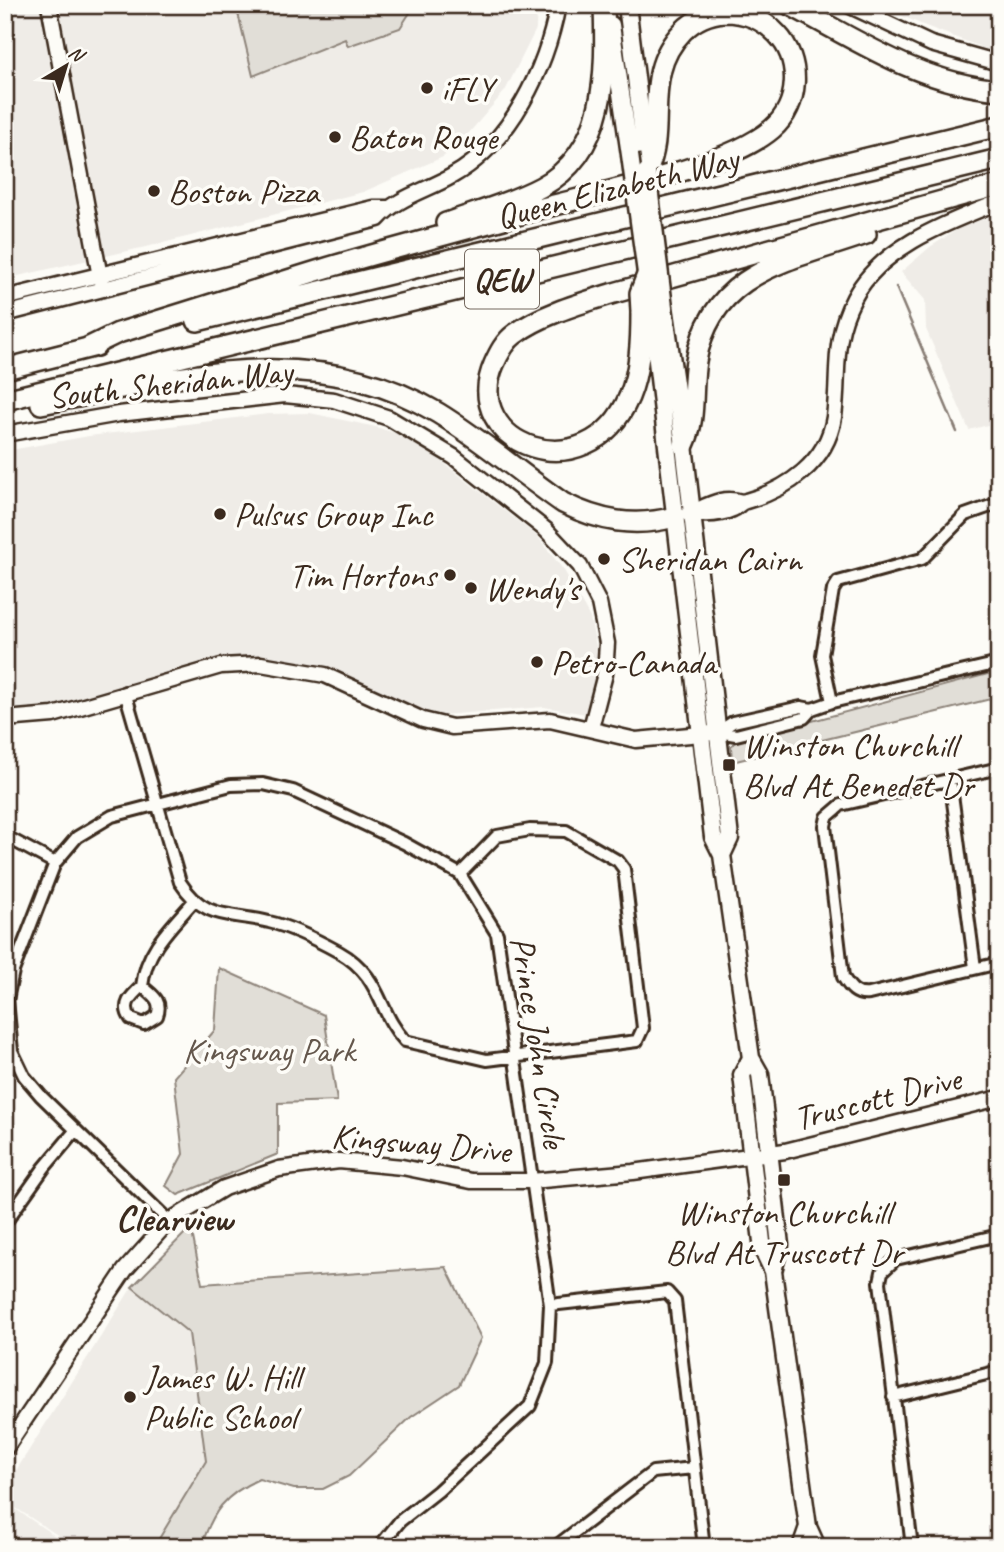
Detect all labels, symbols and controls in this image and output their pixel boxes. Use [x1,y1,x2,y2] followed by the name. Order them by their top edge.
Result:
[32,32,102,102] north arrow
[64,40,90,68] text: N
[441,66,498,111] place label: iFLY
[419,80,435,96] marker: iFLY
[349,115,500,160] place label: Baton Rouge
[327,129,343,145] marker: Baton Rouge
[491,135,746,239] street label: Queen Elizabeth Way
[168,169,321,214] place label: Boston Pizza
[146,183,162,199] marker: Boston Pizza
[465,249,539,308] road number: QEW
[46,348,297,419] street label: South Sheridan Way
[234,492,434,537] place label: Pulsus Group Inc
[212,506,228,522] marker: Pulsus Group Inc
[618,537,804,582] place label: Sheridan Cairn
[596,551,612,567] marker: Sheridan Cairn
[289,553,439,598] place label: Tim Hortons
[485,566,582,611] place label: Wendy's
[442,567,458,583] marker: Tim Hortons
[463,580,479,596] marker: Wendy's
[551,640,718,685] place label: Petro-Canada
[529,654,545,670] marker: Petro-Canada
[743,723,976,808] place label: Winston Churchill Blvd At Benedet Dr
[721,757,737,773] marker: Winston Churchill Blvd At Benedet Dr
[500,933,578,1154] street label: Prince John Circle
[183,1028,358,1073] park label: Kingsway Park
[789,1055,968,1141] street label: Truscott Drive
[330,1113,515,1174] street label: Kingsway Drive
[776,1172,792,1188] marker: Winston Churchill Blvd At Truscott Dr
[665,1190,906,1275] place label: Winston Churchill Blvd At Truscott Dr
[116,1195,236,1242] district label: Clearview
[142,1355,306,1440] place label: James W. Hill Public School
[122,1389,138,1405] marker: James W. Hill Public School

